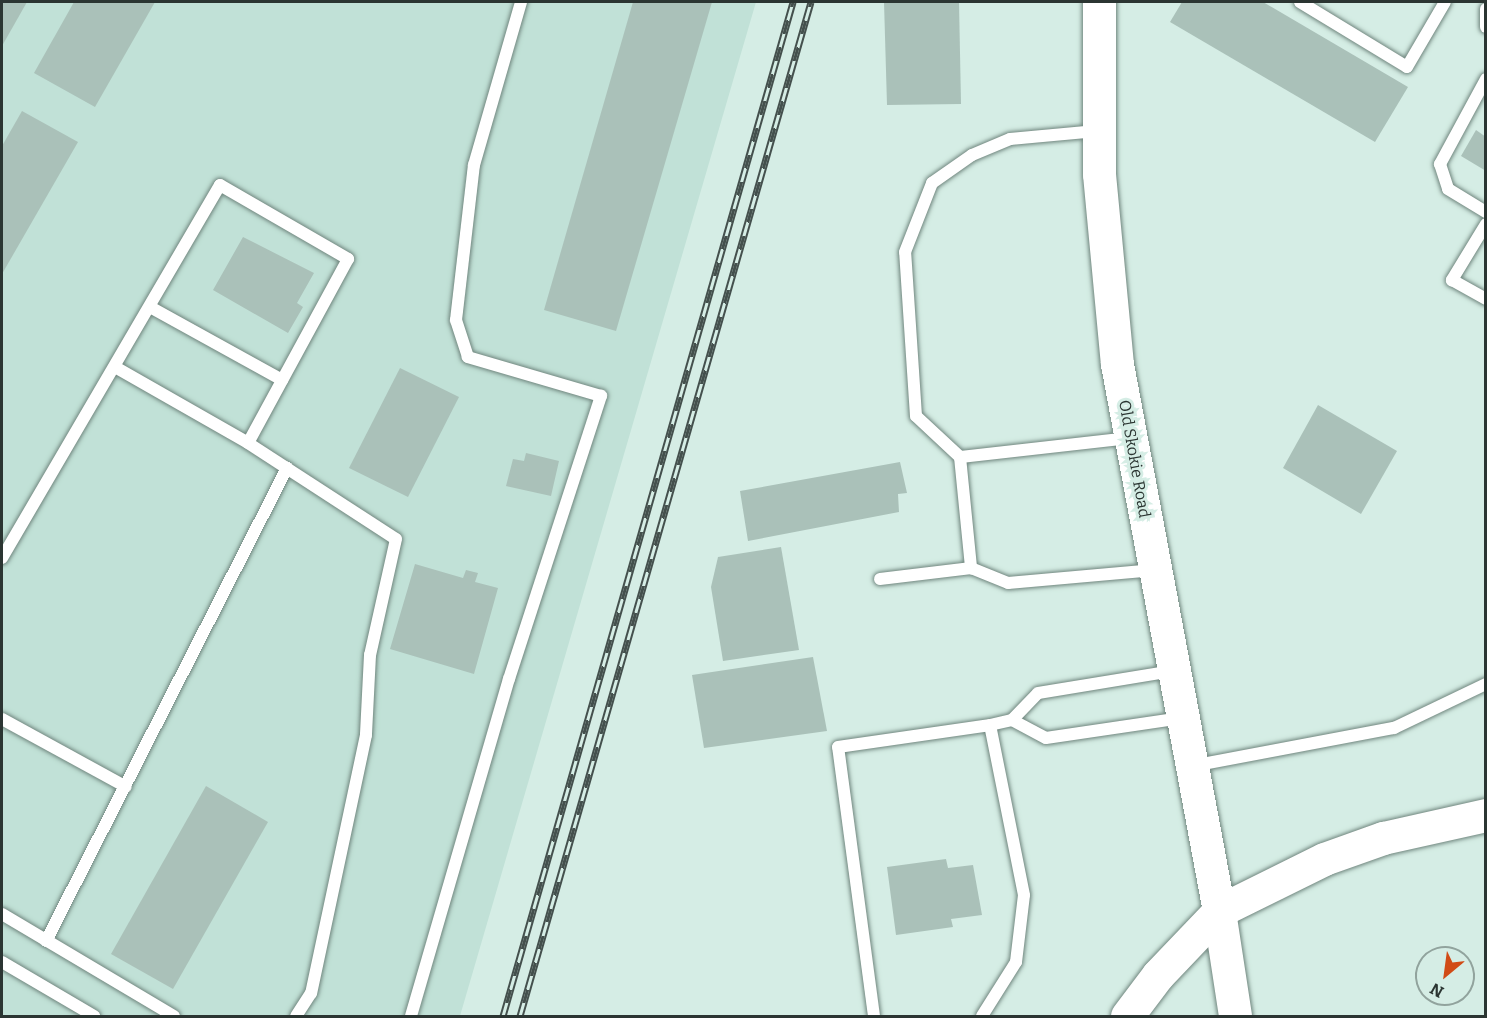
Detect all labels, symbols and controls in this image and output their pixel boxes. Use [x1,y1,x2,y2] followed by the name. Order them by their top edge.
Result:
[1114,398,1154,520] street label: Old Skokie Road
[1415,946,1475,1006] north arrow
[1427,979,1447,1002] text: N

